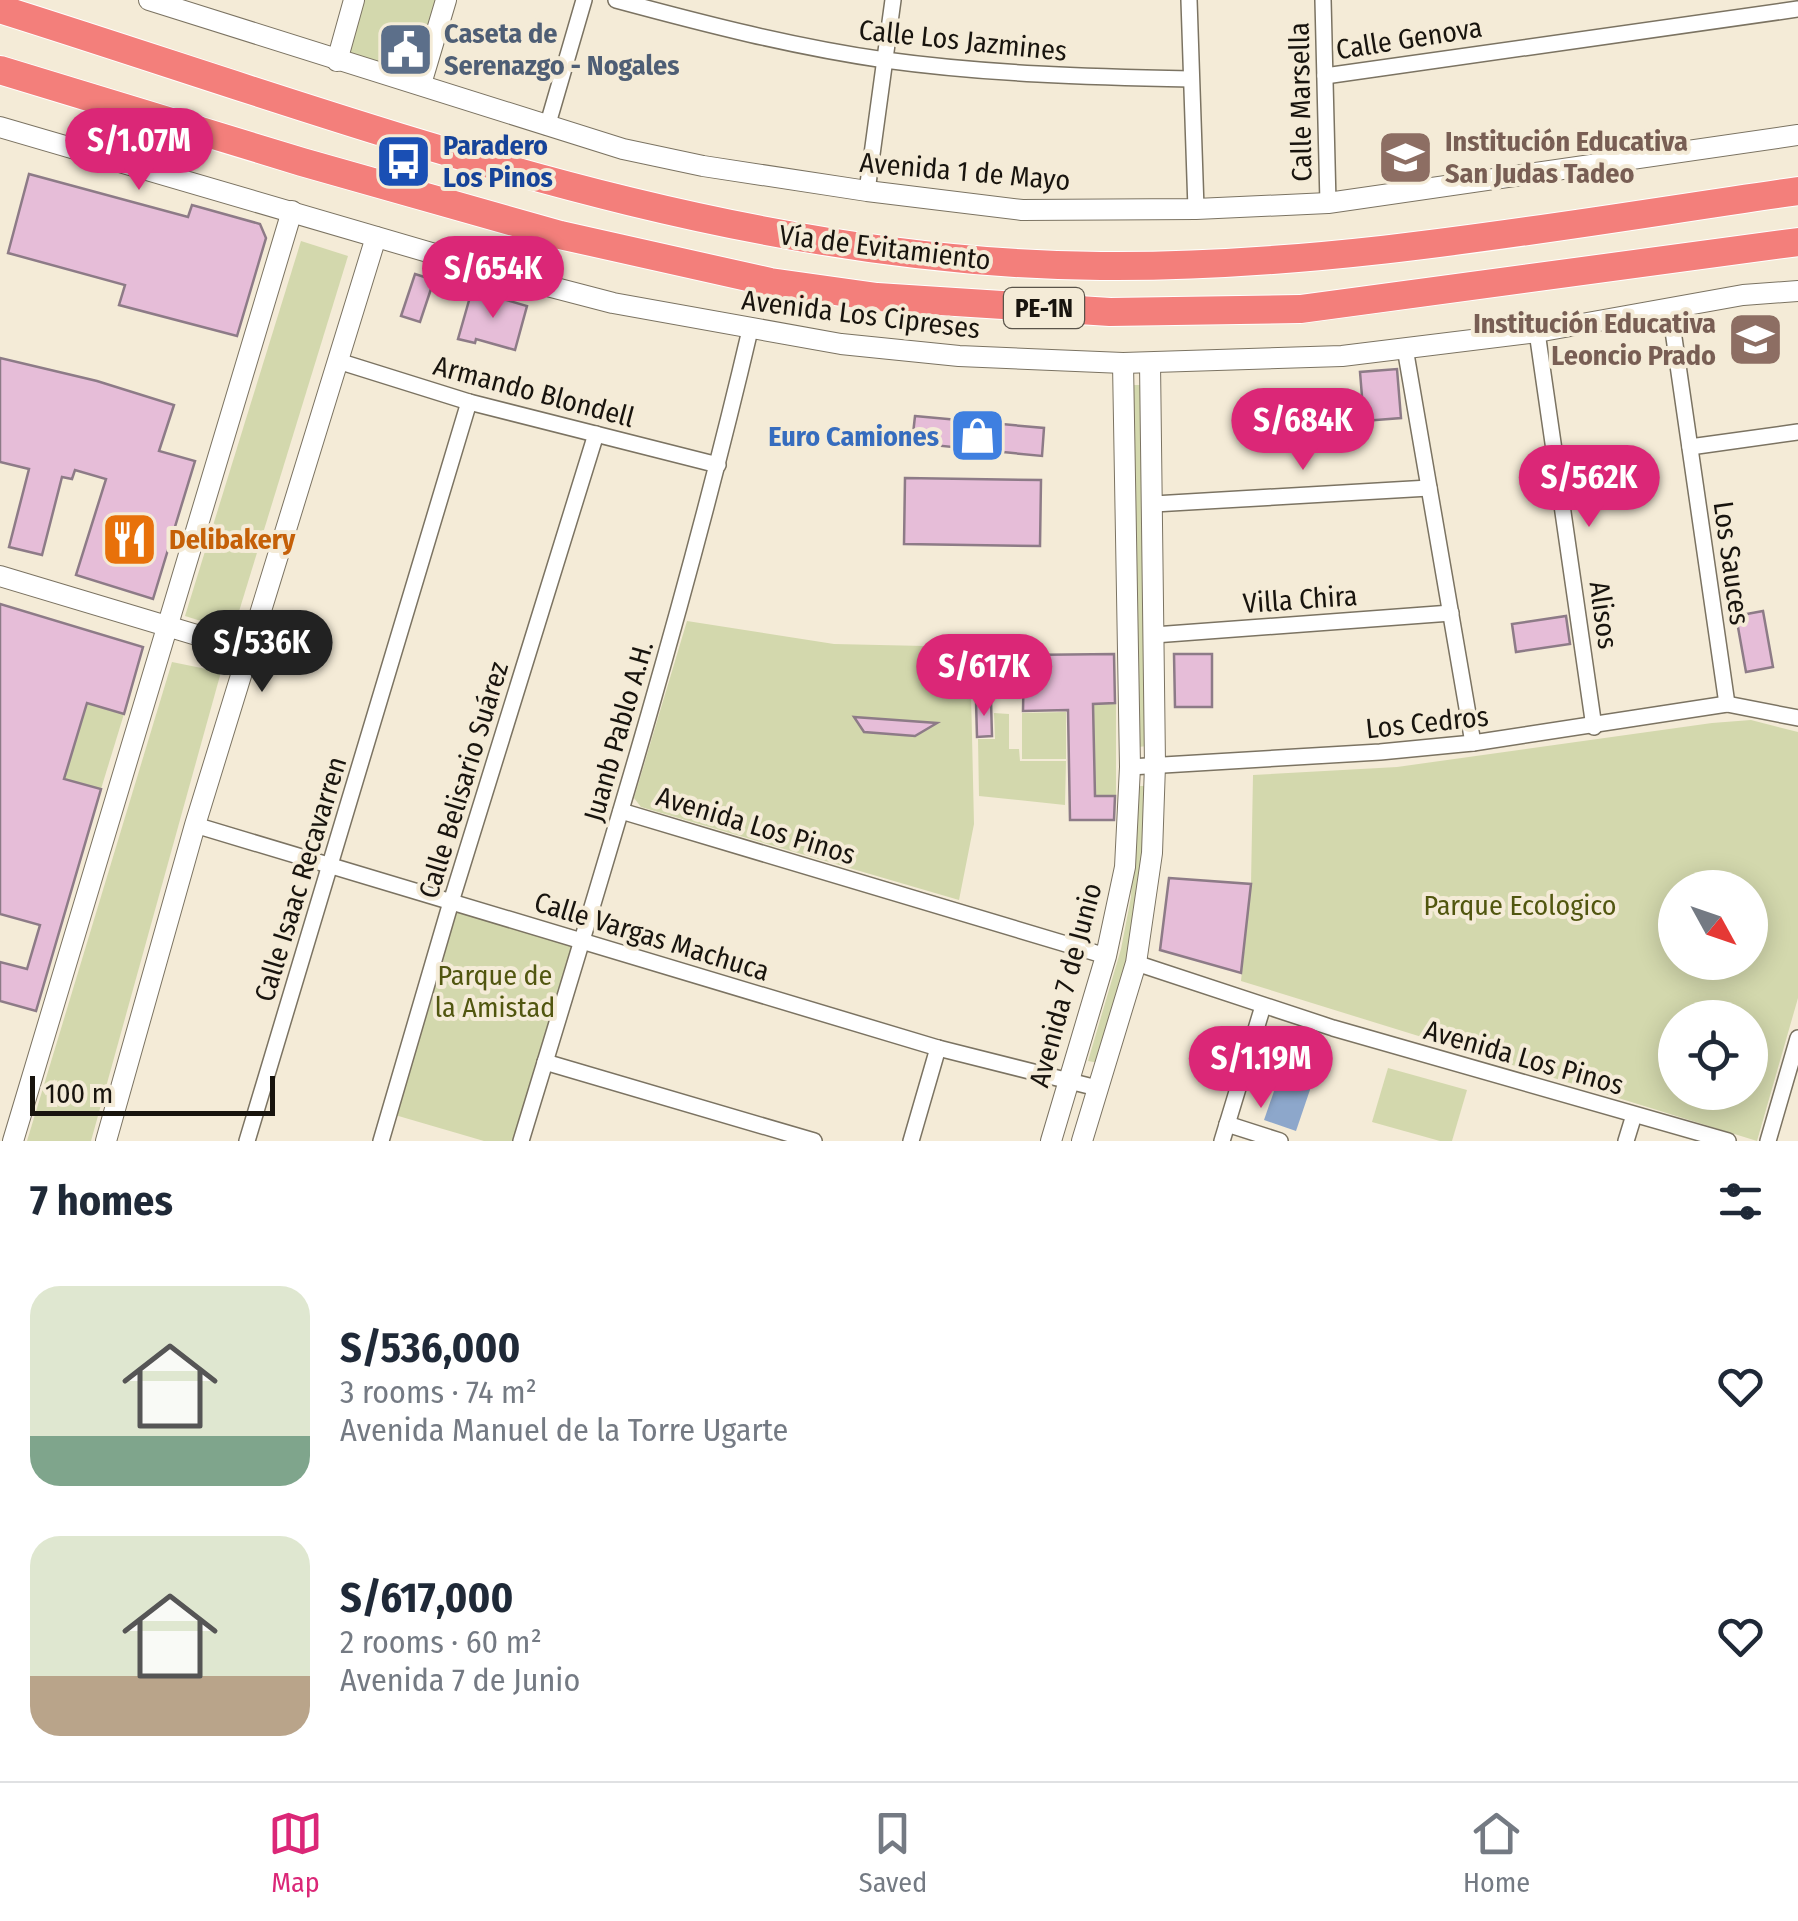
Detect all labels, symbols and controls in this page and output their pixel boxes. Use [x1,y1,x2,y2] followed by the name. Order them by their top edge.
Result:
[1334,11,1484,66] street label: Calle Genova
[857,13,1069,68] street label: Calle Los Jazmines
[444,17,679,82] place label: Caseta de Serenazgo - Nogales
[375,19,435,79] public building icon: Caseta de Serenazgo - Nogales
[1283,22,1318,182] street label: Calle Marsella
[47,108,231,193] pin: S/1.07M
[87,121,191,159] text: S/1.07M
[1445,125,1688,190] place label: Institución Educativa San Judas Tadeo
[1376,127,1436,187] school or university icon: Institución Educativa San Judas Tadeo
[443,129,553,194] place label: Paradero Los Pinos
[374,131,434,191] bus stop icon: Paradero Los Pinos
[858,146,1072,197] street label: Avenida 1 de Mayo
[777,218,993,277] street label: Vía de Evitamiento
[412,236,574,321] pin: S/654K
[444,249,542,287] text: S/654K
[740,284,982,345] street label: Avenida Los Cipreses
[1004,288,1084,328] road number: PE-1N
[1473,307,1716,372] place label: Institución Educativa Leoncio Prado
[1725,309,1785,369] school or university icon: Institución Educativa Leoncio Prado
[430,349,638,434] street label: Armando Blondell
[1222,388,1384,473] pin: S/684K
[1253,401,1353,439] text: S/684K
[948,406,1008,466] shop icon: Euro Camiones
[768,420,939,453] place label: Euro Camiones
[1508,445,1670,530] pin: S/562K
[1541,458,1637,496] text: S/562K
[1706,499,1757,627] street label: Los Sauces
[100,509,160,569] restaurant icon: Delibakery
[169,523,296,556] place label: Delibakery
[1242,579,1358,620] street label: Villa Chira
[1582,579,1625,651] street label: Alisos
[181,610,343,695] pin: S/536K
[214,623,310,661] text: S/536K
[903,634,1065,719] pin: S/617K
[577,637,660,825] street label: Juanb Pablo A.H.
[938,647,1030,685] text: S/617K
[412,658,515,902] street label: Calle Belisario Suárez
[1364,700,1490,745] street label: Los Cedros
[248,753,353,1006] street label: Calle Isaac Recavarren
[652,780,859,871] street label: Avenida Los Pinos
[1658,870,1768,980] north arrow
[1658,870,1768,1110] map controls
[1022,879,1109,1091] street label: Avenida 7 de Junio
[530,885,773,988] street label: Calle Vargas Machuca
[1423,889,1617,922] park label: Parque Ecologico
[435,959,555,1024] park label: Parque de la Amistad
[1658,1000,1768,1110] button: locate
[1420,1013,1628,1102] street label: Avenida Los Pinos
[1169,1026,1353,1111] pin: S/1.19M
[1211,1039,1311,1077] text: S/1.19M
[30,1071,275,1116] scale bar
[45,1077,113,1110] text: 100 m
[1713,1174,1768,1229] icon: filters
[30,1176,173,1226] text: 7 homes
[340,1323,520,1373] text: S/536,000
[110,1326,230,1446] icon: home
[1713,1359,1768,1414] icon: heart
[340,1373,537,1411] text: 3 rooms · 74 m²
[340,1411,788,1449] text: Avenida Manuel de la Torre Ugarte
[340,1573,513,1623] text: S/617,000
[110,1576,230,1696] icon: home
[1713,1609,1768,1664] icon: heart
[340,1623,542,1661] text: 2 rooms · 60 m²
[340,1661,580,1699] text: Avenida 7 de Junio
[268,1806,323,1899] tab: Map
[859,1806,927,1899] tab: Saved
[1463,1806,1530,1899] tab: Home

